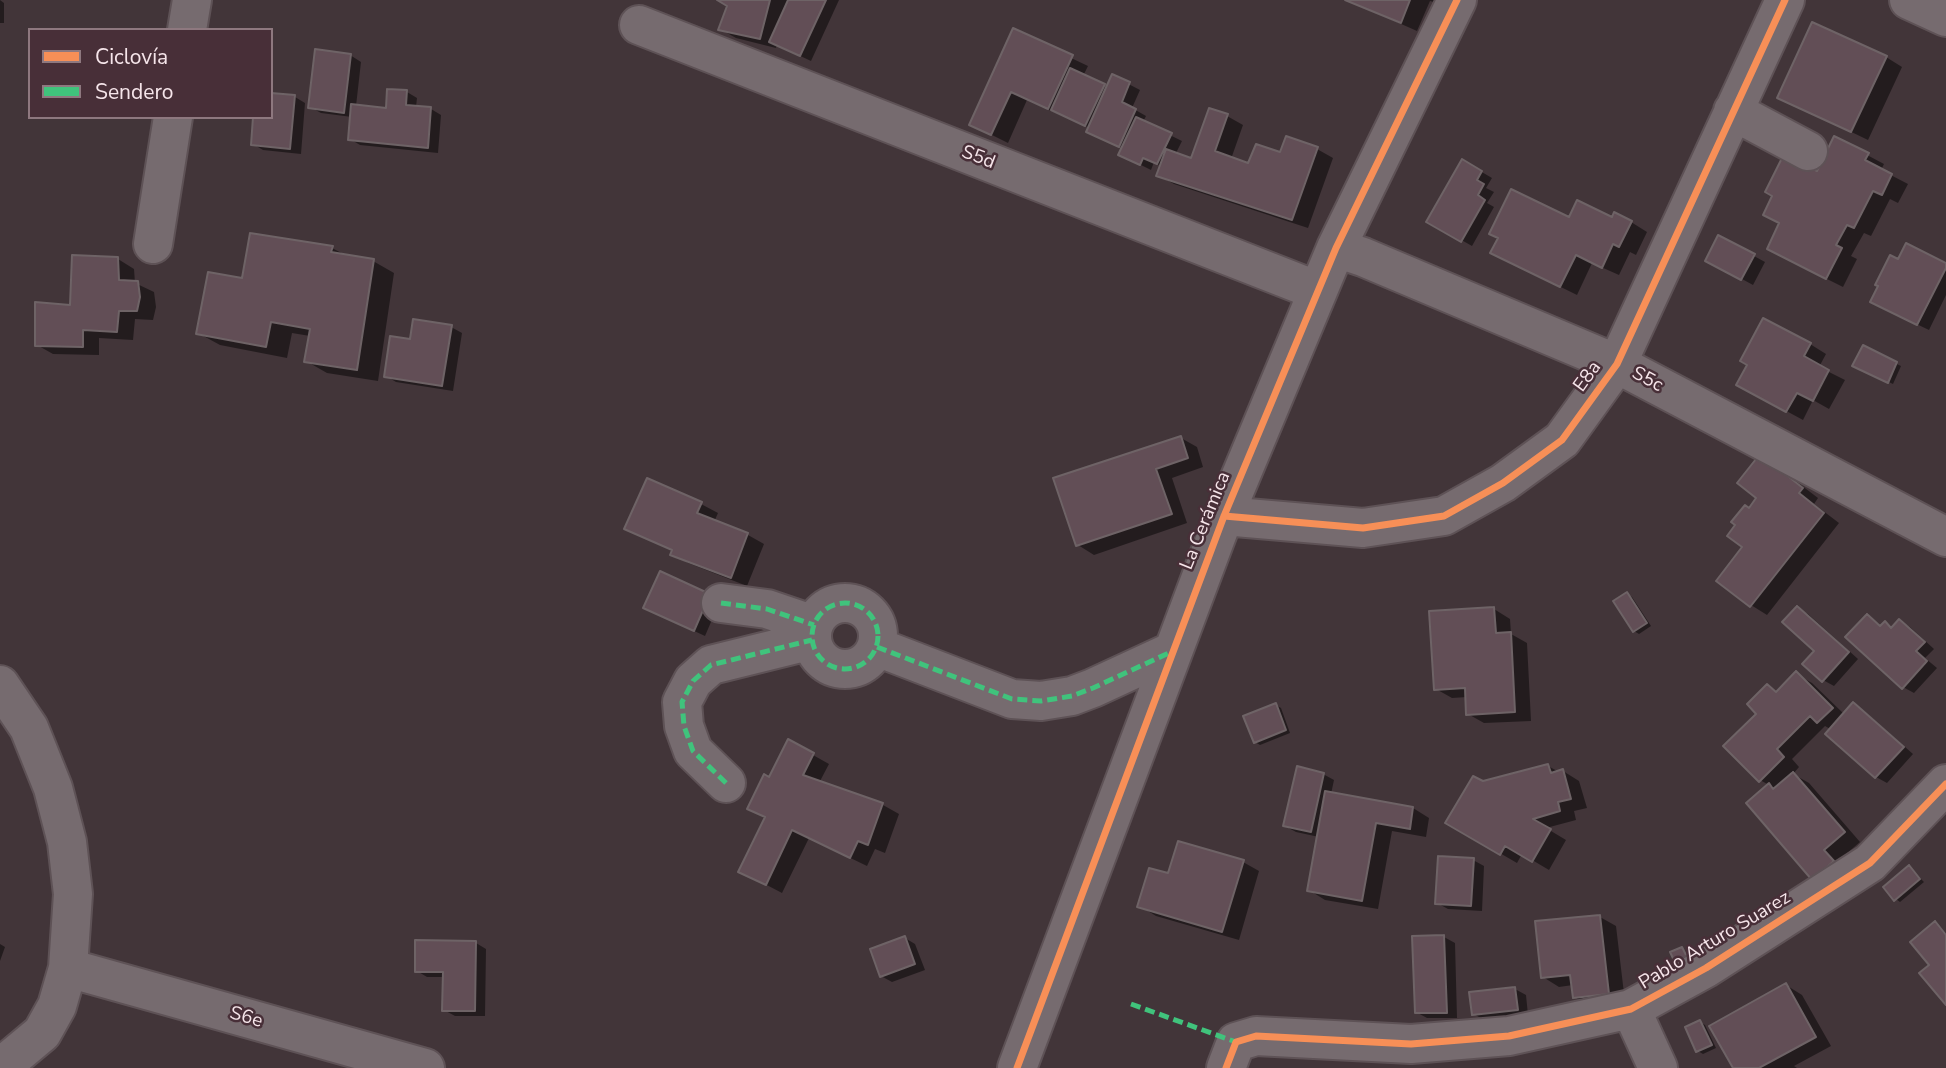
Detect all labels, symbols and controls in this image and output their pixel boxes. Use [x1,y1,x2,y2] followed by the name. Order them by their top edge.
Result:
[28,28,273,119] legend
[95,43,168,71] text: Ciclovía
[95,78,174,106] text: Sendero
[958,141,998,175] street label: S5d
[1569,357,1607,397] street label: E8a
[1628,362,1666,398] street label: S5c
[1176,469,1236,573] street label: La Cerámica
[1635,887,1795,995] street label: Pablo Arturo Suarez
[227,1002,265,1034] street label: S6e

